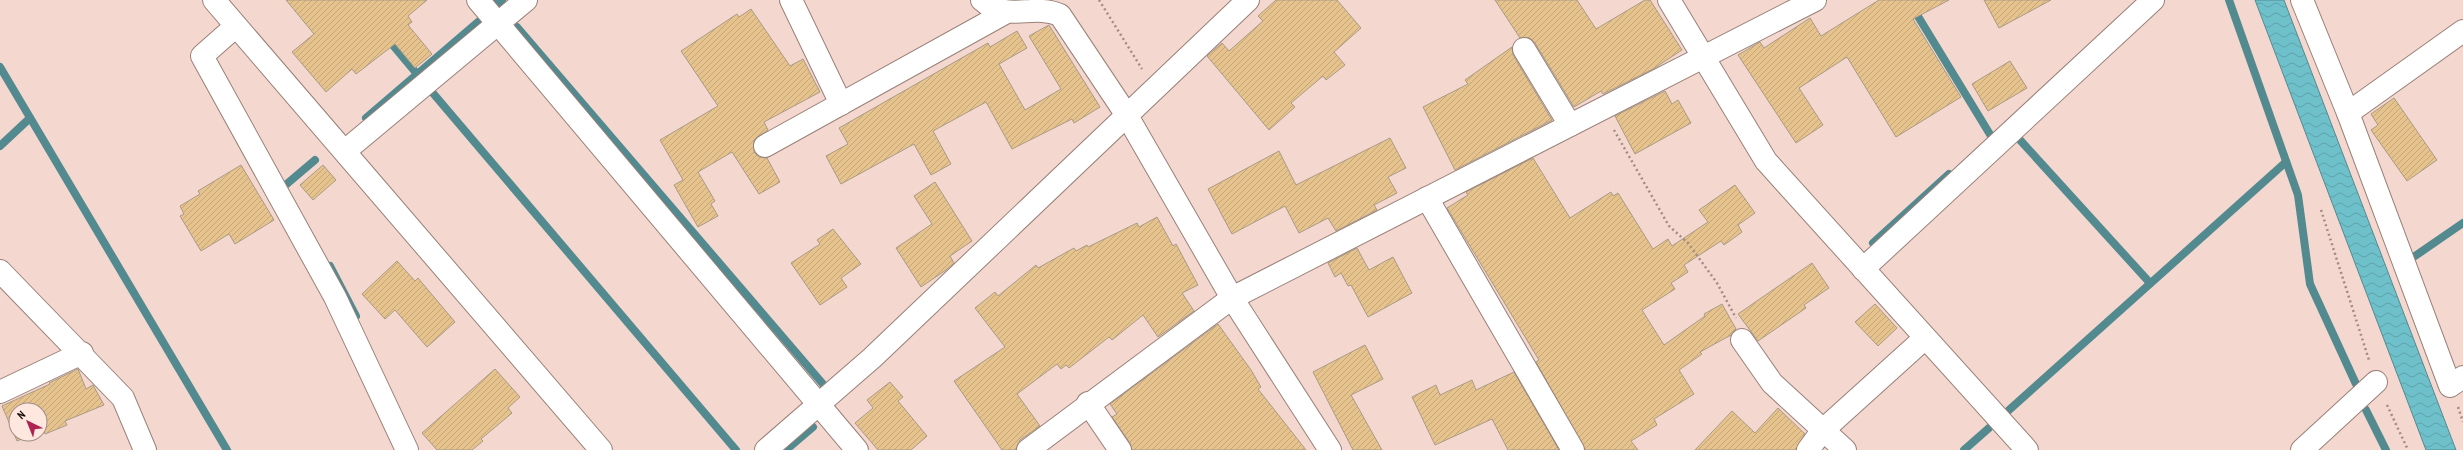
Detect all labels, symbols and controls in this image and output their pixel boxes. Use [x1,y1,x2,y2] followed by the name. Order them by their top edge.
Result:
[8,402,48,442] north arrow
[14,408,28,422] text: N

